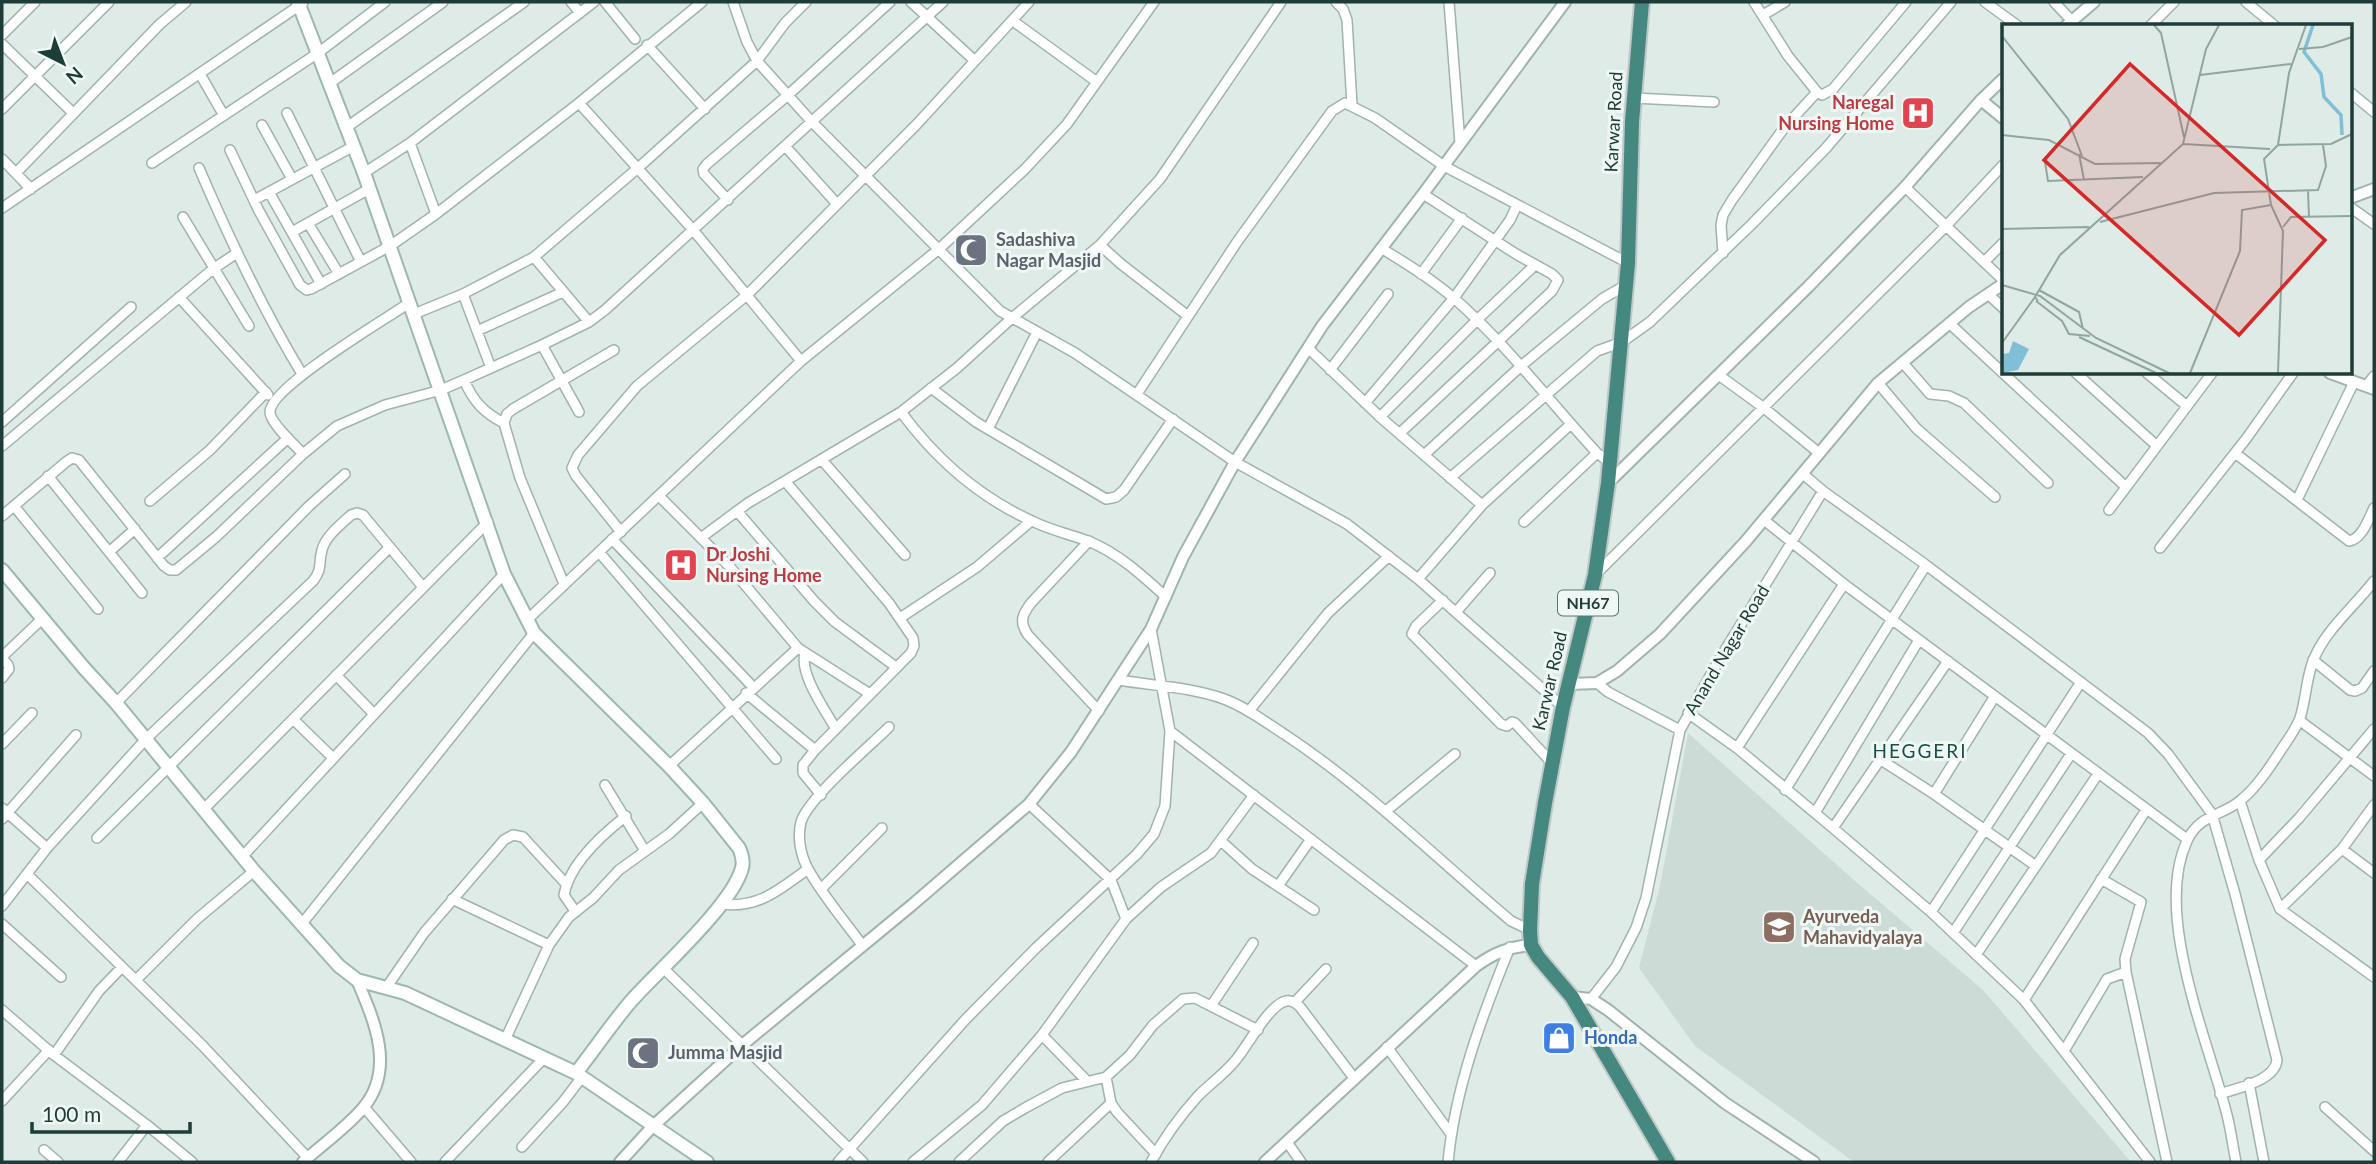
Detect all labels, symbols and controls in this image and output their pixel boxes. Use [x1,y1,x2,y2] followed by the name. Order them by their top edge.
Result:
[2002,24,2352,374] inset map
[28,28,98,98] north arrow
[62,63,88,89] text: N
[1599,71,1627,173] street label: Karwar Road
[1778,91,1894,134] place label: Naregal Nursing Home
[1899,94,1937,132] hospital icon: Naregal Nursing Home
[996,228,1101,271] place label: Sadashiva Nagar Masjid
[952,231,990,269] mosque icon: Sadashiva Nagar Masjid
[706,543,822,586] place label: Dr Joshi Nursing Home
[662,546,700,584] hospital icon: Dr Joshi Nursing Home
[1679,581,1774,718] street label: Anand Nagar Road
[1558,590,1618,616] road number: NH67
[1527,629,1571,732] street label: Karwar Road
[1872,739,1968,762] district label: HEGGERI
[1802,905,1922,948] place label: Ayurveda Mahavidyalaya
[1760,908,1798,946] school or university icon: Ayurveda Mahavidyalaya
[1540,1019,1578,1057] shop icon: Honda
[1584,1026,1637,1048] place label: Honda
[624,1034,662,1072] mosque icon: Jumma Masjid
[668,1041,782,1063] place label: Jumma Masjid
[32,1090,189,1134] scale bar
[42,1101,101,1126] text: 100 m

